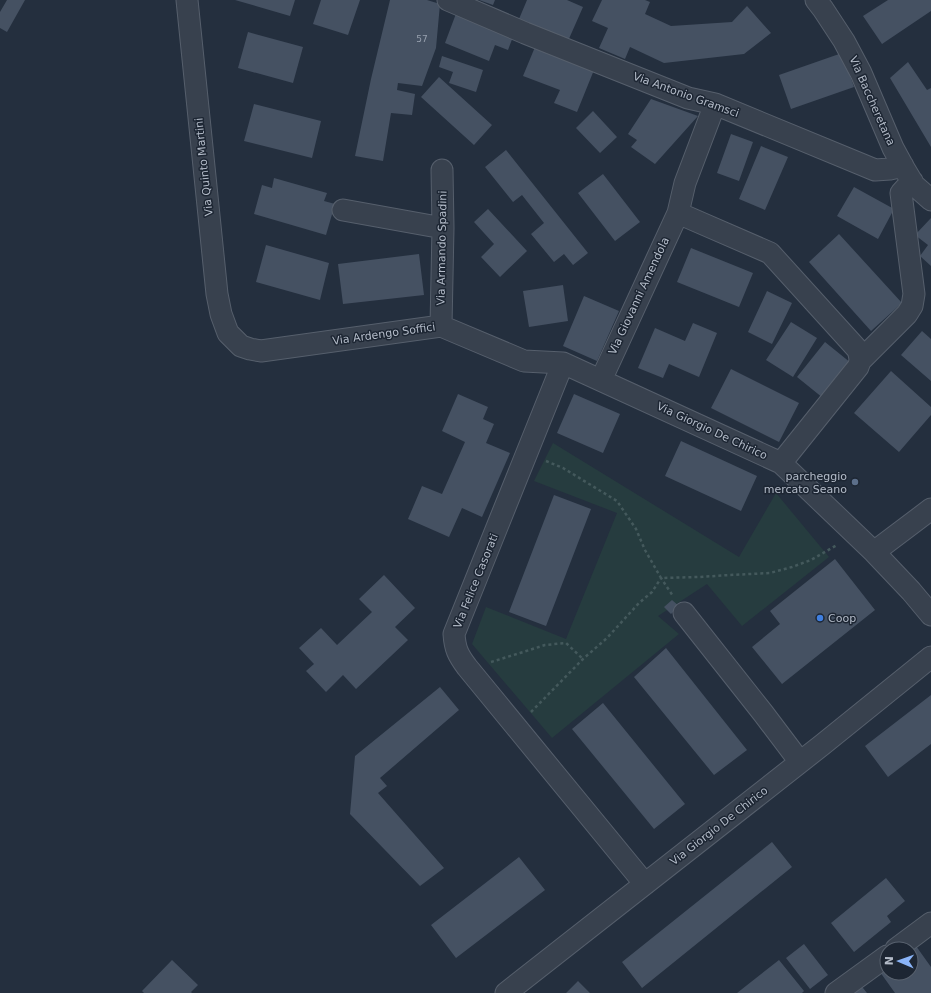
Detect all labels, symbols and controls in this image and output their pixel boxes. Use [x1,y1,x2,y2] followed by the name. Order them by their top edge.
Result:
[416,34,428,44] house number: 57
[846,54,898,148] street label: Via Baccheretana
[631,70,741,120] street label: Via Antonio Gramsci
[192,117,216,217] street label: Via Quinto Martini
[434,190,450,306] street label: Via Armando Spadini
[606,235,672,357] street label: Via Giovanni Amendola
[332,320,436,348] street label: Via Ardengo Soffici
[655,400,769,462] street label: Via Giorgio De Chirico
[764,470,847,496] place label: parcheggio mercato Seano
[850,477,860,487] marker: parcheggio mercato Seano
[451,532,501,630] street label: Via Felice Casorati
[828,612,856,625] place label: Coop
[815,613,825,623] marker: Coop
[668,784,771,868] street label: Via Giorgio De Chirico
[879,941,919,981] north arrow
[883,956,896,966] text: N

